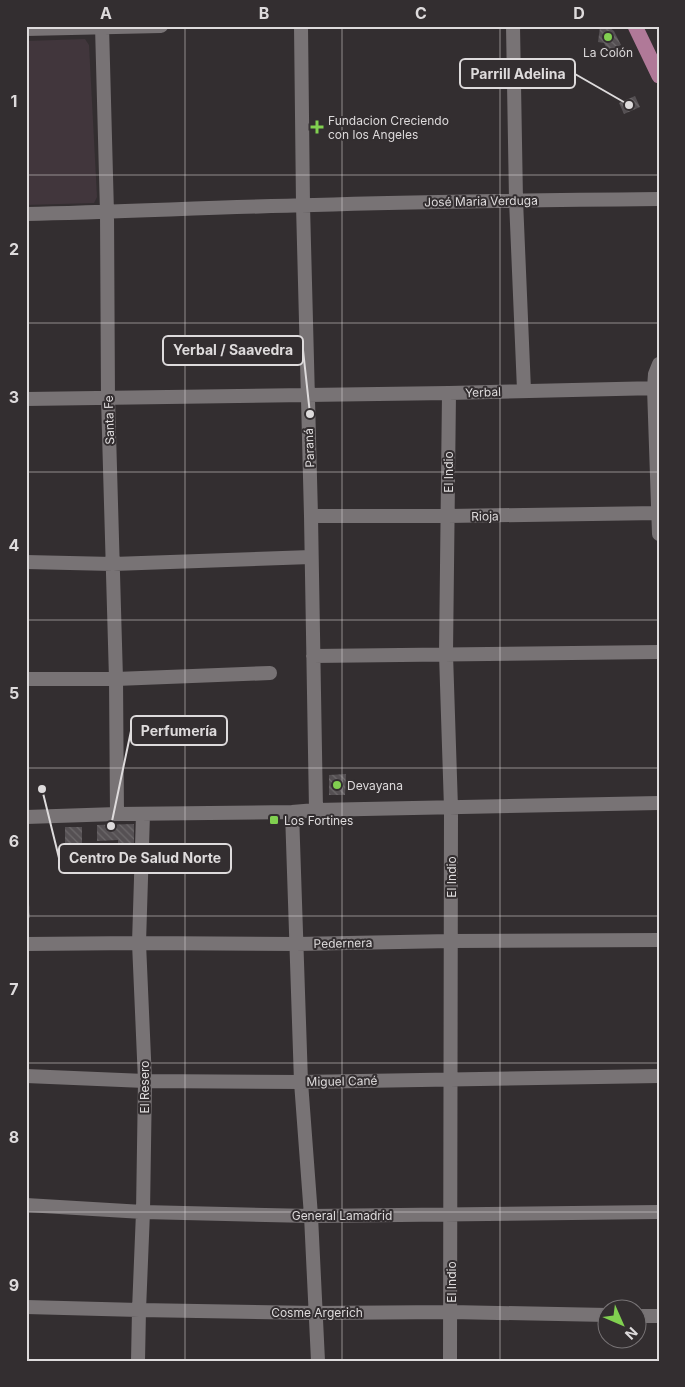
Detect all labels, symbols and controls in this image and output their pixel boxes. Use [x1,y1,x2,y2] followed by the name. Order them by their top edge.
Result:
[100,3,112,23] text: A
[259,3,269,23] text: B
[415,3,427,23] text: C
[573,3,585,23] text: D
[602,31,614,43] marker: La Colón
[583,45,633,60] place label: La Colón
[460,59,575,88] callout: Parrill Adelina
[470,65,566,82] text: Parrill Adelina
[11,91,17,111] text: 1
[328,113,449,142] place label: Fundacion Creciendo con los Angeles
[310,120,324,134] marker: Fundacion Creciendo con los Angeles
[424,193,538,209] street label: José Maria Verduga
[9,239,19,259] text: 2
[163,336,303,365] callout: Yerbal / Saavedra
[173,341,293,358] text: Yerbal / Saavedra
[465,384,501,400] street label: Yerbal
[9,387,19,407] text: 3
[101,395,117,445] street label: Santa Fe
[301,428,317,468] street label: Paraná
[441,451,456,493] street label: El Indio
[471,508,499,524] street label: Rioja
[9,535,20,555] text: 4
[9,683,19,703] text: 5
[131,716,227,745] callout: Perfumería
[141,722,217,739] text: Perfumería
[347,778,403,793] place label: Devayana
[331,779,343,791] marker: Devayana
[284,813,353,828] place label: Los Fortines
[268,814,280,826] marker: Los Fortines
[9,831,19,851] text: 6
[59,844,231,873] callout: Centro De Salud Norte
[69,849,221,866] text: Centro De Salud Norte
[444,856,459,898] street label: El Indio
[313,935,373,951] street label: Pedernera
[9,979,19,999] text: 7
[137,1061,152,1113] street label: El Resero
[306,1073,378,1089] street label: Miguel Cané
[9,1127,19,1147] text: 8
[292,1208,392,1223] street label: General Lamadrid
[444,1261,459,1303] street label: El Indio
[9,1275,19,1295] text: 9
[598,1300,648,1350] north arrow
[271,1305,363,1320] street label: Cosme Argerich
[622,1324,641,1343] text: N

